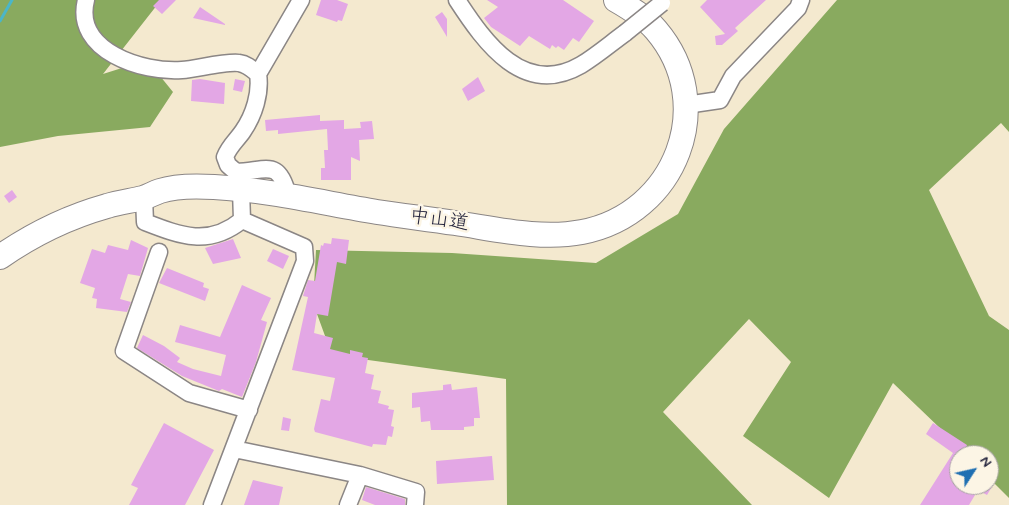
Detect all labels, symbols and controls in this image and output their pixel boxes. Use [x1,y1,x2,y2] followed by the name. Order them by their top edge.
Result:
[408,205,470,237] street label: 中山道
[949,445,999,495] north arrow
[975,453,996,471] text: N

